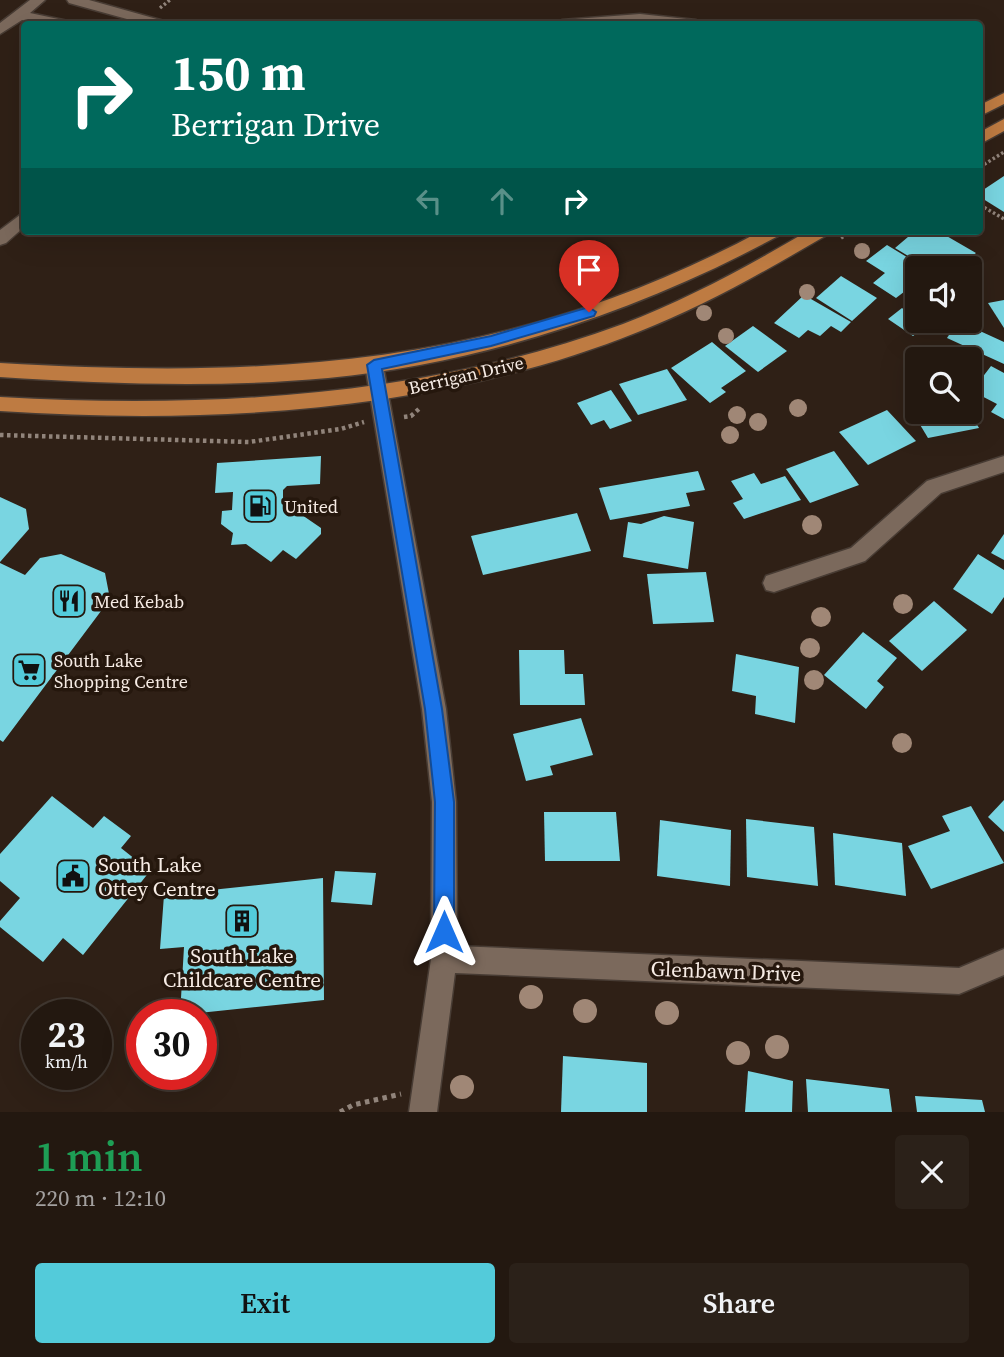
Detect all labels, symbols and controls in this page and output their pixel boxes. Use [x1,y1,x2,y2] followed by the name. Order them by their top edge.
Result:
[171,39,306,106] text: 150 m
[56,49,147,140] icon: right
[171,103,380,147] text: Berrigan Drive
[410,182,448,220] icon: left
[483,182,521,220] icon: ahead
[556,182,594,220] icon: right
[559,240,619,312] pin
[570,251,608,289] icon: arrive
[905,256,982,424] map controls
[905,256,982,333] button: sound
[905,347,982,424] button: search
[406,350,526,400] street label: Berrigan Drive
[241,487,279,525] fuel station icon: United
[284,494,338,519] place label: United
[50,582,88,620] restaurant icon: Med Kebab
[94,589,184,614] place label: Med Kebab
[54,648,188,694] place label: South Lake Shopping Centre
[10,651,48,689] supermarket icon: South Lake Shopping Centre
[98,850,216,903] place label: South Lake Ottey Centre
[54,857,92,895] public building icon: South Lake Ottey Centre
[407,895,481,969] position arrow
[223,902,261,940] building icon: South Lake Childcare Centre
[163,941,321,994] place label: South Lake Childcare Centre
[650,954,802,988] street label: Glenbawn Drive
[126,999,217,1090] speed limit sign: 30
[48,1011,85,1059] text: 23
[45,1049,88,1074] text: km/h
[35,1127,143,1185] text: 1 min
[895,1135,969,1209] button: close
[35,1182,166,1214] text: 220 m · 12:10
[35,1263,495,1343] button: Exit
[509,1263,969,1343] button: Share

